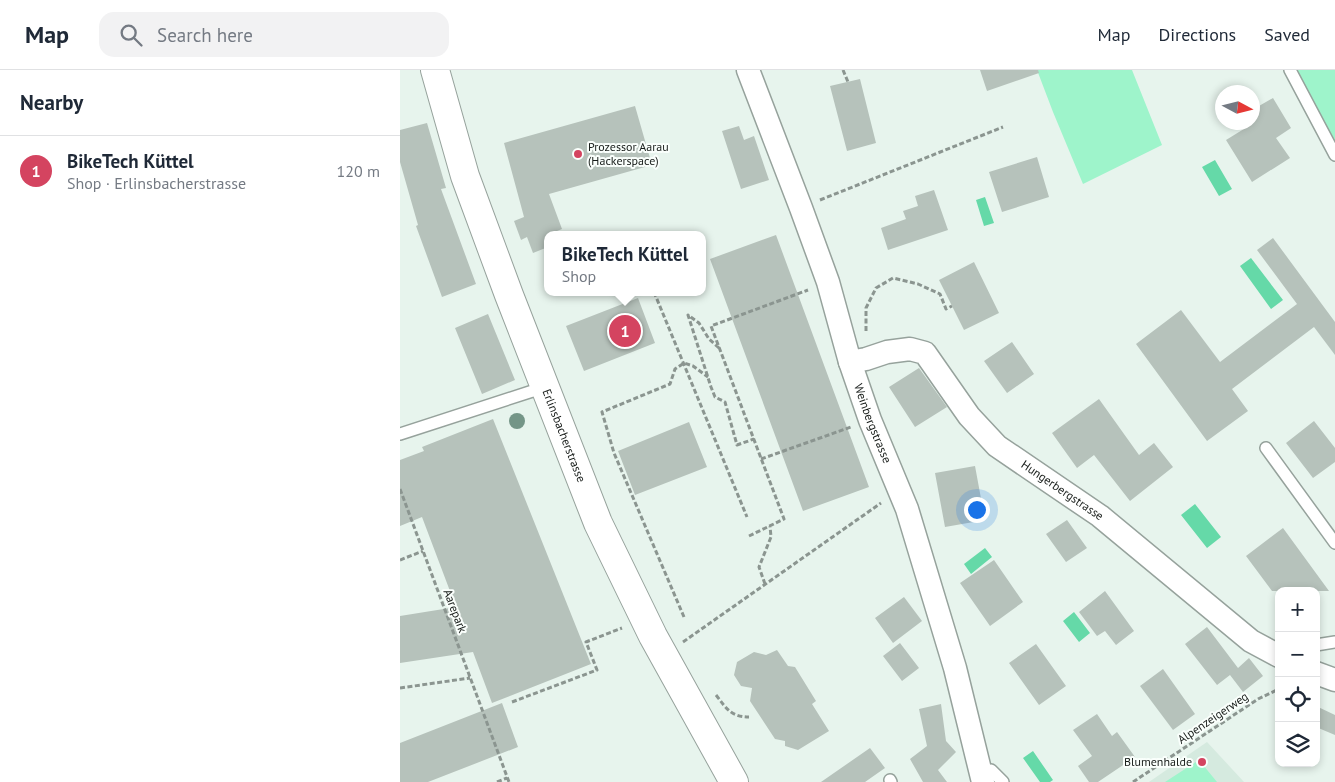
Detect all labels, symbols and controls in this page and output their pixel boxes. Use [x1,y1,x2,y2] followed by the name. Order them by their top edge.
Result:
[99,12,449,57] search box
[25,19,69,50] text: Map
[117,21,145,49] icon: search
[157,23,253,47] text: Search here
[1098,23,1130,46] text: Map
[1158,23,1236,46] text: Directions
[1264,23,1310,46] text: Saved
[1215,85,1260,130] north arrow
[20,89,83,116] text: Nearby
[588,139,669,168] place label: Prozessor Aarau (Hackerspace)
[572,148,584,160] marker: Prozessor Aarau (Hackerspace)
[67,149,194,173] text: BikeTech Küttel
[31,161,41,181] text: 1
[337,161,380,181] text: 120 m
[67,173,246,193] text: Shop · Erlinsbacherstrasse
[544,231,706,296] popup
[562,242,688,266] text: BikeTech Küttel
[562,266,596,286] text: Shop
[609,312,641,350] pin: 1
[851,382,895,465] street label: Weinbergstrasse
[539,387,589,484] street label: Erlinsbacherstrasse
[1019,457,1107,523] street label: Hungerbergstrasse
[964,497,990,523] your location
[440,587,471,635] street label: Aarepark
[1275,587,1320,767] map controls
[1275,587,1320,632] button: +
[1275,632,1320,677] button: −
[1275,677,1320,722] button: locate
[1175,688,1251,747] street label: Alpenzeigerweg
[1275,722,1320,767] button: layers
[1124,754,1192,769] place label: Blumenhalde
[1196,756,1208,768] marker: Blumenhalde

